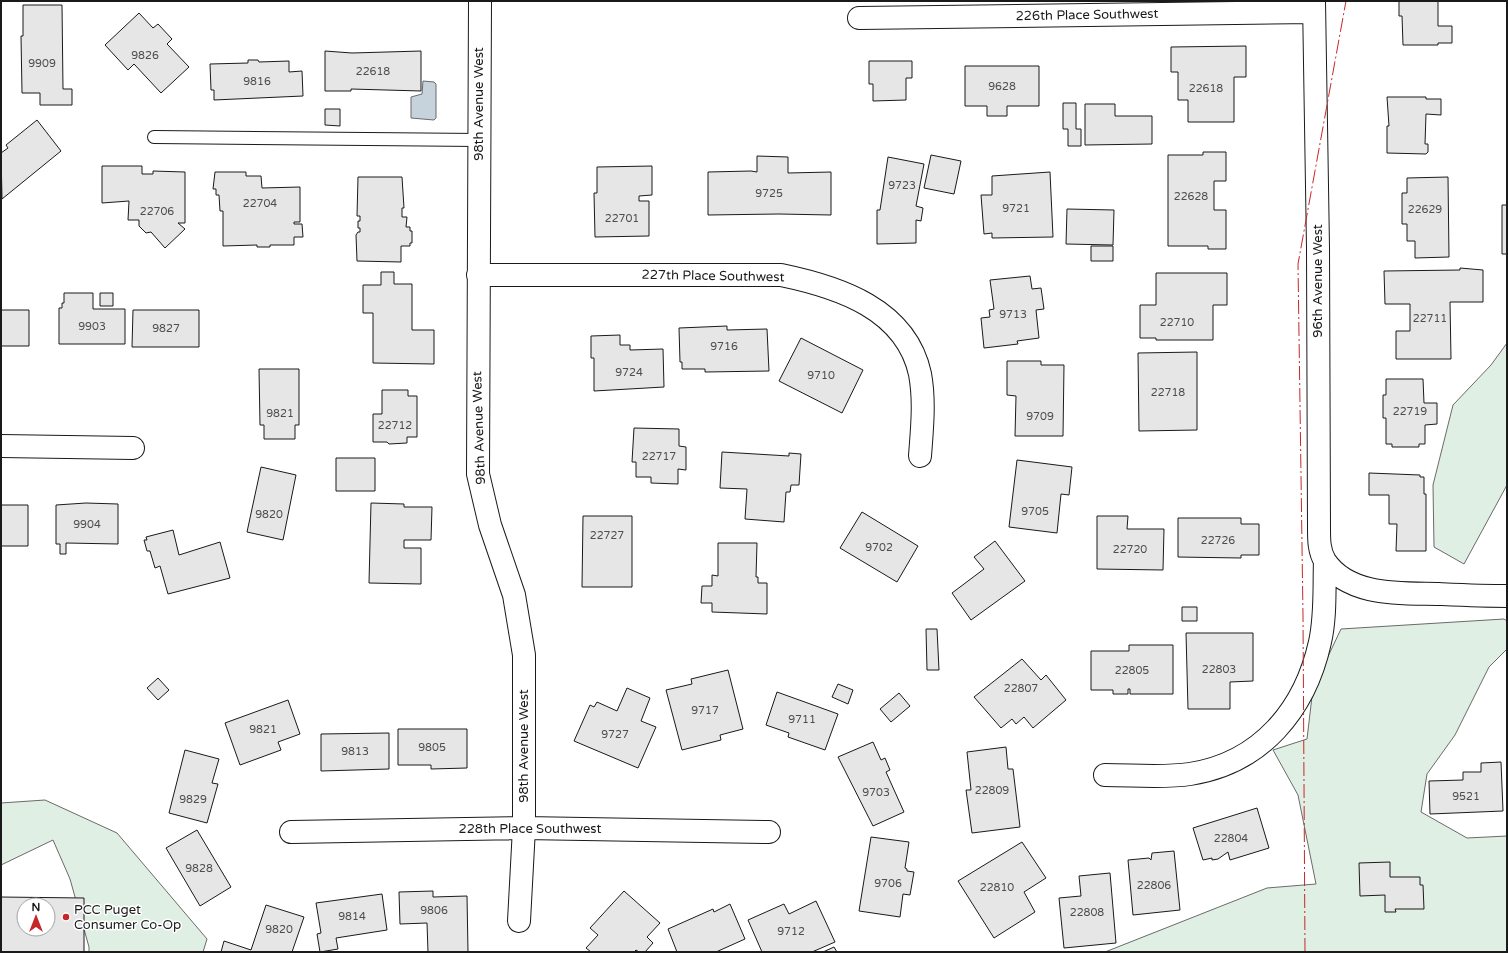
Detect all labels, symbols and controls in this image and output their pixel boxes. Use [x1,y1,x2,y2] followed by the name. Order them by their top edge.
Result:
[1015,6,1159,24] street label: 226th Place Southwest
[471,47,487,161] street label: 98th Avenue West
[131,49,159,62] house number: 9826
[28,57,56,70] house number: 9909
[356,65,390,78] house number: 22618
[243,75,271,88] house number: 9816
[988,80,1016,93] house number: 9628
[1189,82,1223,95] house number: 22618
[888,179,916,192] house number: 9723
[755,187,783,200] house number: 9725
[1174,190,1208,203] house number: 22628
[243,197,277,210] house number: 22704
[1002,202,1030,215] house number: 9721
[1408,203,1442,216] house number: 22629
[140,205,174,218] house number: 22706
[605,212,639,225] house number: 22701
[1310,224,1326,338] street label: 96th Avenue West
[641,267,785,285] street label: 227th Place Southwest
[999,308,1027,321] house number: 9713
[1413,312,1447,325] house number: 22711
[1160,316,1194,329] house number: 22710
[78,320,106,333] house number: 9903
[152,322,180,335] house number: 9827
[710,340,738,353] house number: 9716
[615,366,643,379] house number: 9724
[807,369,835,382] house number: 9710
[469,371,489,485] street label: 98th Avenue West
[1151,386,1185,399] house number: 22718
[1393,405,1427,418] house number: 22719
[266,407,294,420] house number: 9821
[1026,410,1054,423] house number: 9709
[378,419,412,432] house number: 22712
[642,450,676,463] house number: 22717
[1021,505,1049,518] house number: 9705
[255,508,283,521] house number: 9820
[73,518,101,531] house number: 9904
[590,529,624,542] house number: 22727
[1201,534,1235,547] house number: 22726
[865,541,893,554] house number: 9702
[1113,543,1147,556] house number: 22720
[1202,663,1236,676] house number: 22803
[1115,664,1149,677] house number: 22805
[1004,682,1038,695] house number: 22807
[516,689,532,803] street label: 98th Avenue West
[691,704,719,717] house number: 9717
[788,713,816,726] house number: 9711
[249,723,277,736] house number: 9821
[601,728,629,741] house number: 9727
[418,741,446,754] house number: 9805
[341,745,369,758] house number: 9813
[975,784,1009,797] house number: 22809
[862,786,890,799] house number: 9703
[1452,790,1480,803] house number: 9521
[179,793,207,806] house number: 9829
[459,821,601,837] street label: 228th Place Southwest
[1214,832,1248,845] house number: 22804
[185,862,213,875] house number: 9828
[874,877,902,890] house number: 9706
[1137,879,1171,892] house number: 22806
[980,881,1014,894] house number: 22810
[16,897,56,937] north arrow
[32,901,40,914] text: N
[74,902,181,933] place label: PCC Puget Consumer Co-Op
[420,904,448,917] house number: 9806
[1070,906,1104,919] house number: 22808
[338,910,366,923] house number: 9814
[61,912,71,922] marker: PCC Puget Consumer Co-Op
[265,923,293,936] house number: 9820
[777,925,805,938] house number: 9712

